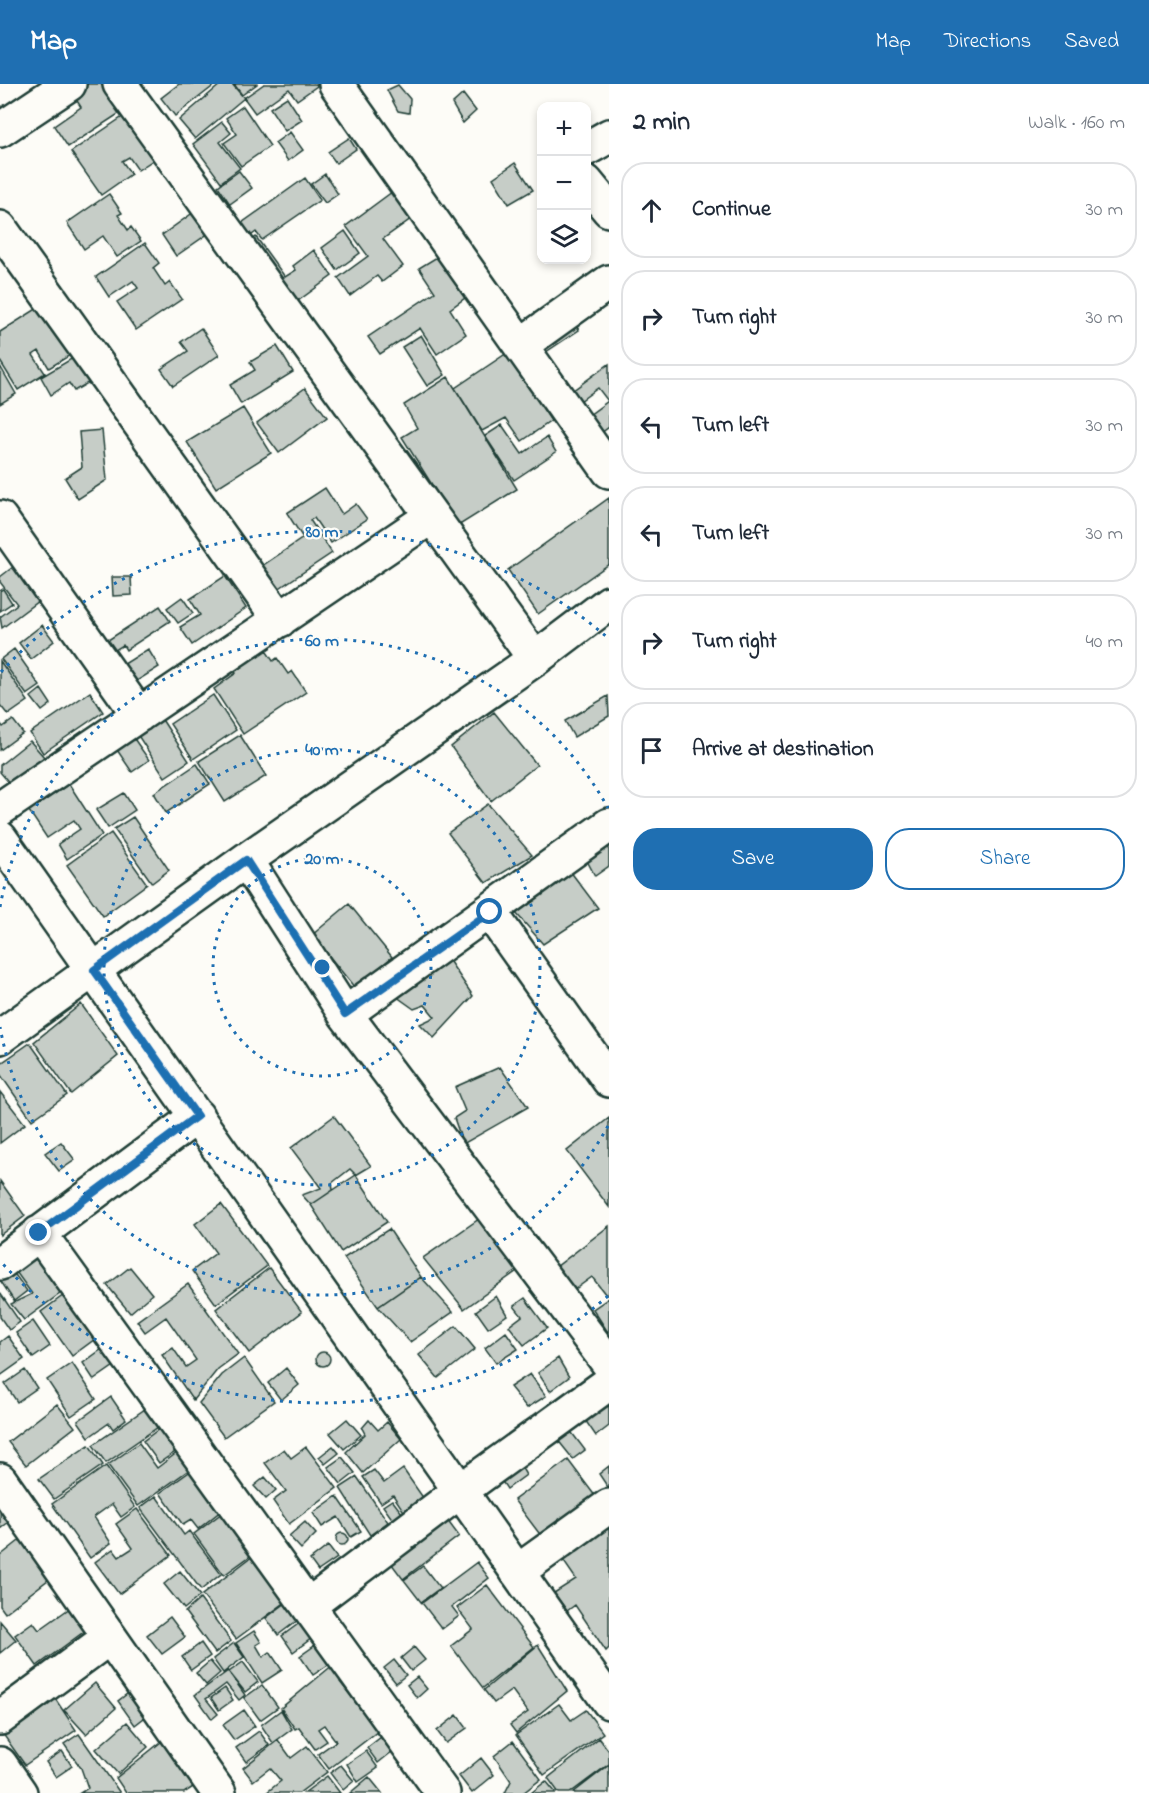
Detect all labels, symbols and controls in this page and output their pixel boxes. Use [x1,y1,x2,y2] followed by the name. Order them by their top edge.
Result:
[30,22,77,63] text: Map
[875,27,911,57] text: Map
[944,27,1031,57] text: Directions
[1064,27,1119,57] text: Saved
[537,102,591,264] map controls
[537,102,591,156] button: +
[633,104,690,142] text: 2 min
[1028,109,1125,138] text: Walk · 160 m
[537,156,591,210] button: −
[635,194,668,227] icon: ahead
[692,194,771,226] text: Continue
[1086,196,1123,225] text: 30 m
[537,210,591,264] button: layers
[635,302,668,335] icon: right
[692,302,777,334] text: Turn right
[1086,304,1123,333] text: 30 m
[635,410,668,443] icon: left
[692,410,769,442] text: Turn left
[1086,412,1123,441] text: 30 m
[635,518,668,551] icon: left
[692,518,769,550] text: Turn left
[305,520,339,546] text: 80 m
[1086,520,1123,549] text: 30 m
[635,626,668,659] icon: right
[692,626,777,658] text: Turn right
[1086,628,1123,657] text: 40 m
[305,629,339,655] text: 60 m
[635,734,668,767] icon: arrive
[692,734,874,766] text: Arrive at destination
[305,738,339,764] text: 40 m
[633,828,873,890] button: Save
[885,828,1125,890] button: Share
[303,847,340,873] text: 20 m
[476,898,502,924] route start
[312,957,332,977] centre of rings
[25,1219,51,1245] route end

